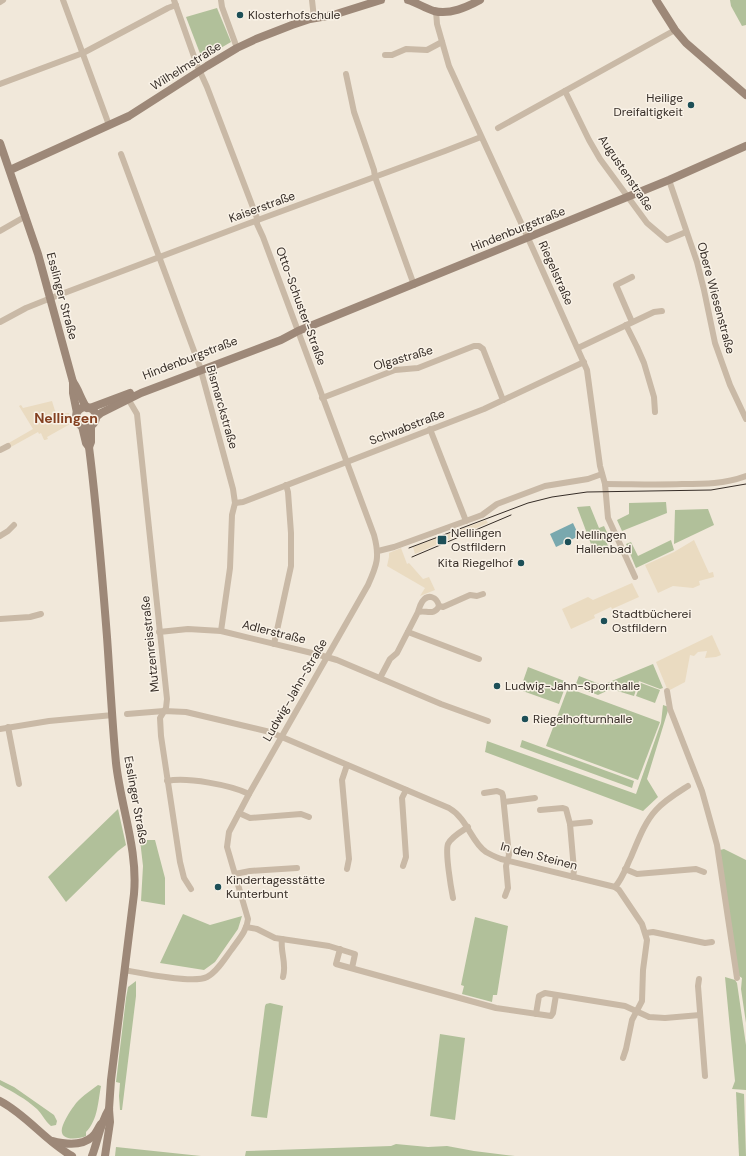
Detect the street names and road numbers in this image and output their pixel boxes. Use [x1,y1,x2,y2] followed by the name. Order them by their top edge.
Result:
[148,38,224,94] street label: Wilhelmstraße
[595,132,657,214] street label: Augustenstraße
[227,188,298,226] street label: Kaiserstraße
[468,203,568,255] street label: Hindenburgstraße
[535,238,577,308] street label: Riegelstraße
[693,240,739,356] street label: Obere Wiesenstraße
[272,245,330,368] street label: Otto-Schuster-Straße
[43,251,81,341] street label: Esslinger Straße
[140,332,240,383] street label: Hindenburgstraße
[371,342,435,374] street label: Olgastraße
[202,363,242,451] street label: Bismarckstraße
[367,405,447,449] street label: Schwabstraße
[137,595,163,693] street label: Mutzenreisstraße
[240,616,308,648] street label: Adlerstraße
[259,636,331,744] street label: Ludwig-Jahn-Straße
[120,755,152,846] street label: Esslinger Straße
[499,838,579,874] street label: In den Steinen

